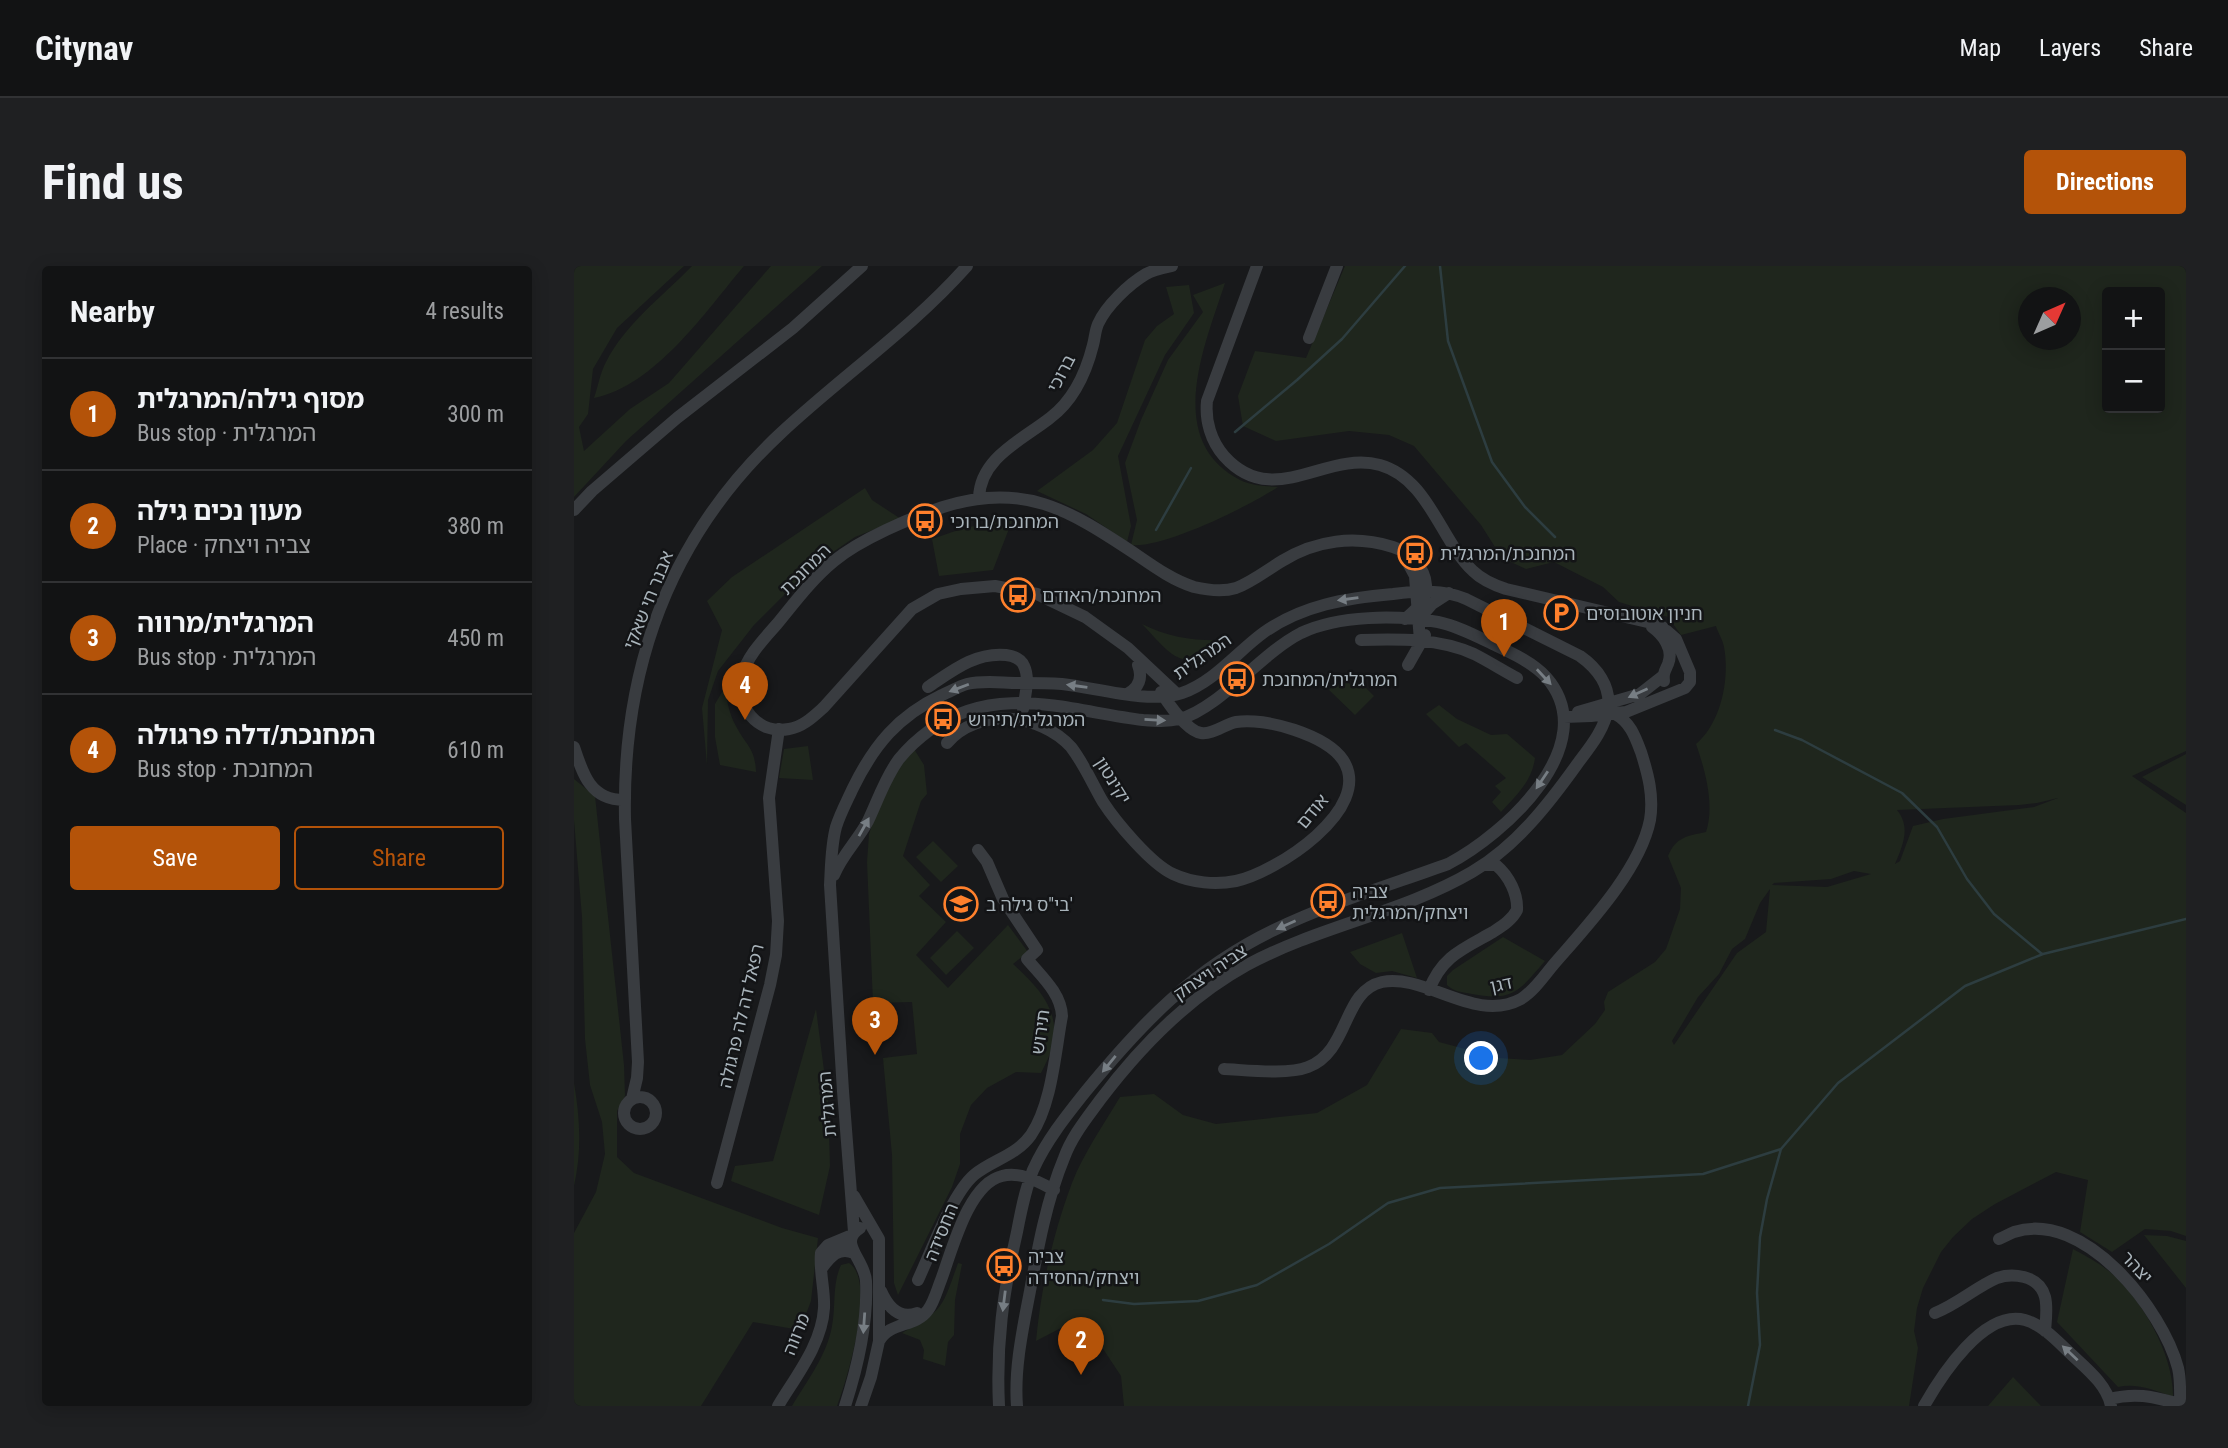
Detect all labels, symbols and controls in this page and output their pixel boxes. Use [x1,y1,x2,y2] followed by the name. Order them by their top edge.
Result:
[35,29,133,68] text: Citynav
[1960,34,2001,62] text: Map
[2039,34,2101,62] text: Layers
[2139,34,2193,62] text: Share
[2024,150,2186,214] button: Directions
[42,154,184,211] text: Find us
[2018,287,2081,350] north arrow
[2102,287,2165,413] map controls
[2102,287,2165,350] button: +
[70,294,155,329] text: Nearby
[426,298,504,325] text: 4 results
[2102,350,2165,413] button: −
[1043,351,1079,395] street label: ברוכי
[137,384,364,414] text: מסוף גילה/המרגלית
[87,401,99,428] text: 1
[447,401,504,428] text: 300 m
[137,420,317,447] text: Bus stop · המרגלית
[137,496,302,526] text: מעון נכים גילה
[906,502,944,540] bus stop icon: המחנכת/ברוכי
[950,511,1059,532] place label: המחנכת/ברוכי
[87,513,99,540] text: 2
[447,513,504,540] text: 380 m
[137,532,311,559] text: Place · צביה ויצחק
[1396,534,1434,572] bus stop icon: המחנכת/המרגלית
[775,539,835,599] street label: המחנכת
[1440,543,1575,564] place label: המחנכת/המרגלית
[619,548,677,652] street label: אבנר חי שאקי
[999,576,1037,614] bus stop icon: המחנכת/האודם
[1042,585,1161,606] place label: המחנכת/האודם
[1337,594,1359,605] one-way arrow
[1542,594,1580,632] parking icon: חניון אוטובוסים
[1481,599,1527,657] pin: 1
[1586,603,1703,624] place label: חניון אוטובוסים
[137,608,314,638] text: המרגלית/מרווה
[87,625,99,652] text: 3
[447,625,504,652] text: 450 m
[1169,629,1235,683] street label: המרגלית
[137,644,317,671] text: Bus stop · המרגלית
[1218,660,1256,698] bus stop icon: המרגלית/המחנכת
[722,662,768,720] pin: 4
[1536,668,1552,685] one-way arrow
[1262,669,1397,690] place label: המרגלית/המחנכת
[1065,681,1087,692] one-way arrow
[948,683,969,694] one-way arrow
[1627,688,1648,699] one-way arrow
[924,700,962,738] bus stop icon: המרגלית/תירוש
[968,709,1085,730] place label: המרגלית/תירוש
[1144,715,1166,726] one-way arrow
[137,720,376,750] text: המחנכת/דלה פרגולה
[87,737,99,764] text: 4
[447,737,504,764] text: 610 m
[1091,753,1135,807] street label: יקינטון
[137,756,313,783] text: Bus stop · המחנכת
[1535,771,1549,789] one-way arrow
[1292,790,1332,832] street label: אודם
[858,817,870,836] one-way arrow
[70,826,280,890] button: Save
[294,826,504,890] button: Share
[1352,881,1468,923] place label: צביה ויצחק/המרגלית
[1309,882,1347,920] bus stop icon: צביה ויצחק/המרגלית
[942,885,980,923] school or university icon: בי"ס גילה ב'
[986,894,1073,915] place label: בי"ס גילה ב'
[1276,919,1296,931] one-way arrow
[1169,940,1251,1004] street label: צביה ויצחק
[714,942,768,1090] street label: רפאל דה לה פרגולה
[1488,971,1514,997] street label: דגן
[852,997,898,1055] pin: 3
[1026,1008,1054,1056] street label: תירוש
[1464,1041,1498,1075] your location
[1101,1054,1116,1072] one-way arrow
[814,1070,840,1138] street label: המרגלית
[920,1200,962,1264] street label: החסידה
[1028,1246,1139,1288] place label: צביה ויצחק/החסידה
[985,1247,1023,1285] bus stop icon: צביה ויצחק/החסידה
[2117,1247,2157,1287] street label: יצהר
[998,1290,1009,1312] one-way arrow
[778,1310,814,1358] street label: מרווה
[858,1312,869,1334] one-way arrow
[1058,1317,1104,1375] pin: 2
[2061,1345,2078,1361] one-way arrow

